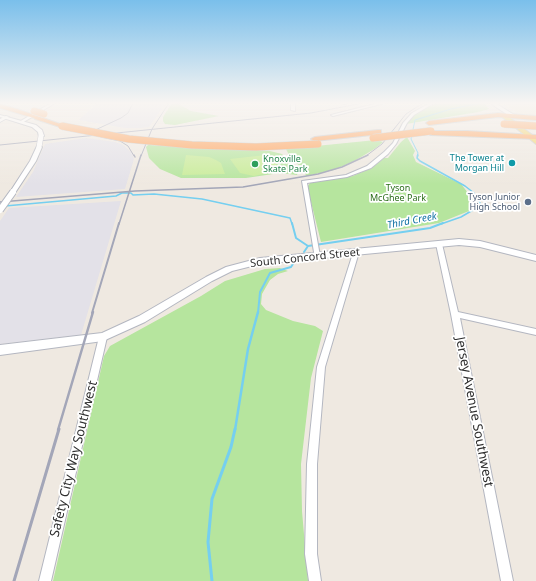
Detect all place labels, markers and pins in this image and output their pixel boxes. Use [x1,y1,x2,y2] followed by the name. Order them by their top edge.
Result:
[450,153,504,174] place label: The Tower at Morgan Hill
[263,154,307,175] place label: Knoxville Skate Park
[507,158,517,168] marker: The Tower at Morgan Hill
[250,159,260,169] marker: Knoxville Skate Park
[468,192,520,213] place label: Tyson Junior High School
[523,197,533,207] marker: Tyson Junior High School

